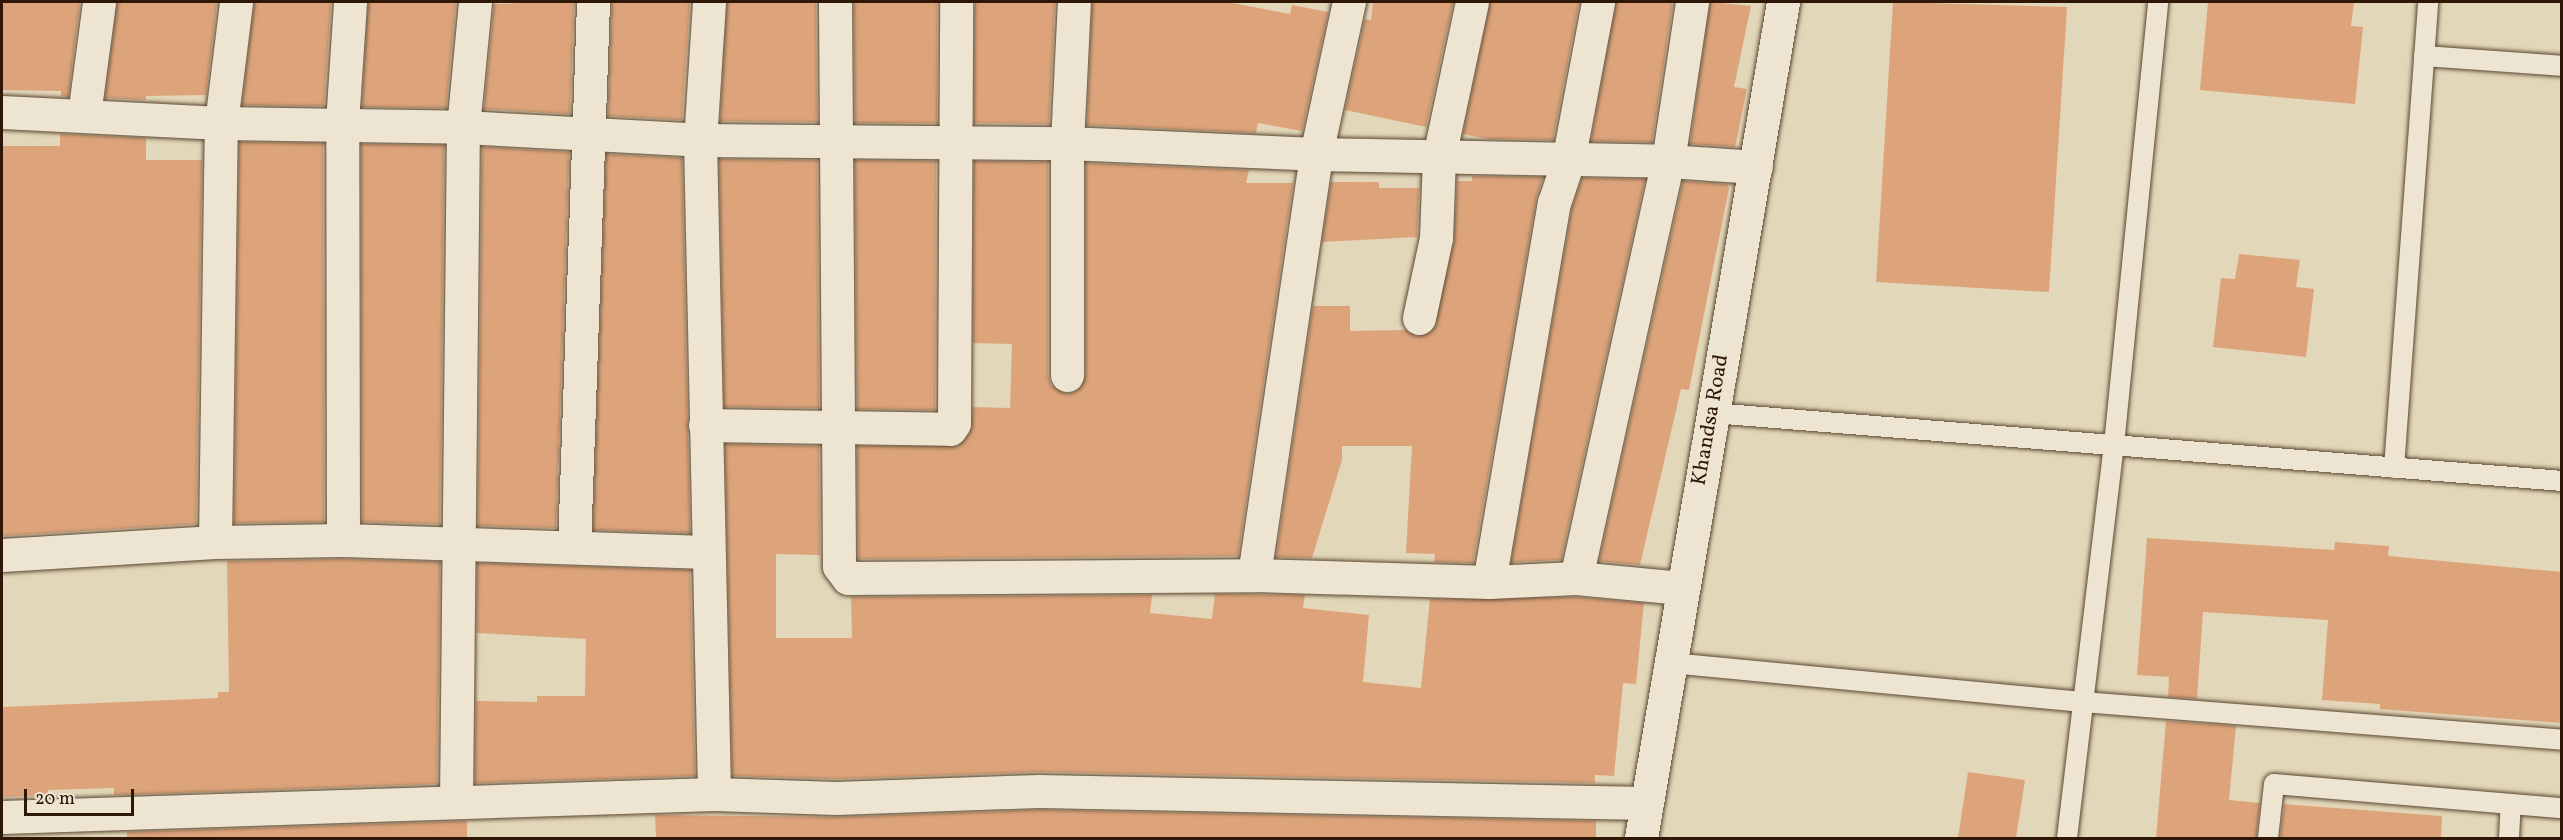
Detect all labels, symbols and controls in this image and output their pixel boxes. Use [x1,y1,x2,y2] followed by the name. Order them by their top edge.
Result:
[1687,352,1735,488] street label: Khandsa Road
[27,777,136,815] scale bar
[35,787,75,812] text: 20 m

